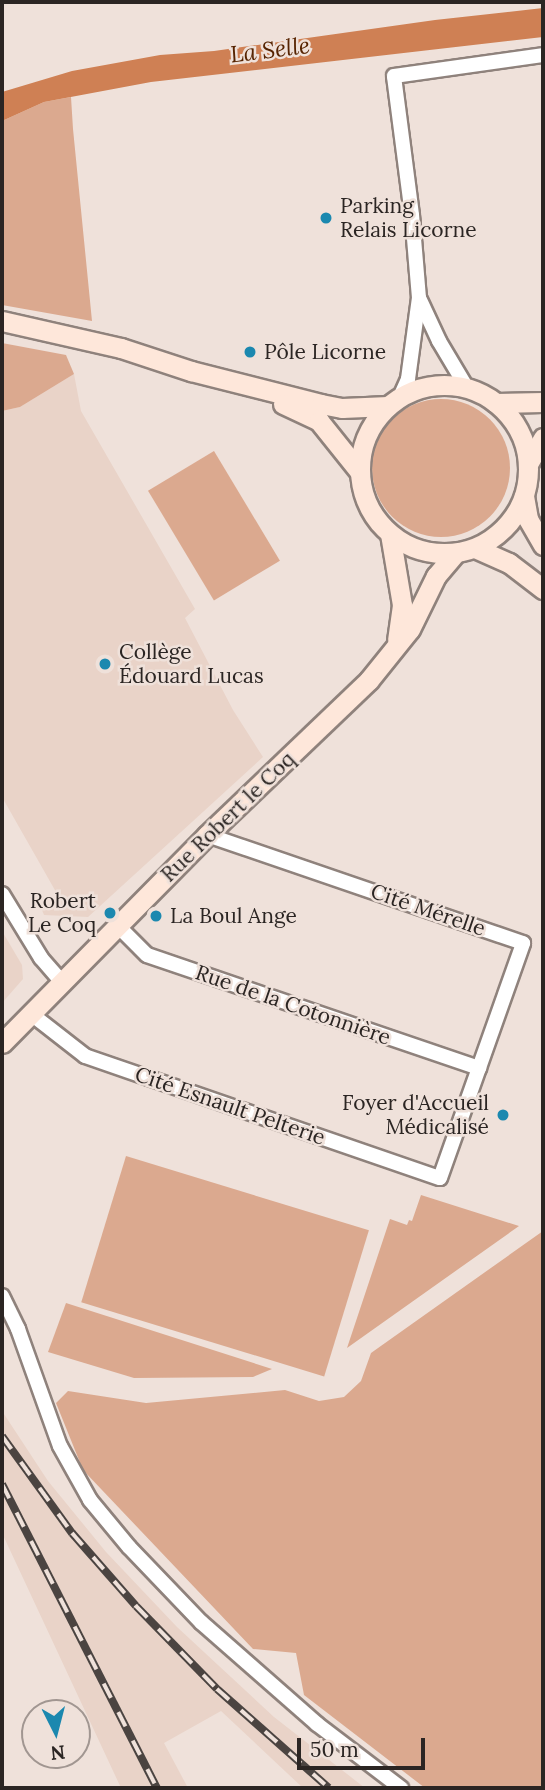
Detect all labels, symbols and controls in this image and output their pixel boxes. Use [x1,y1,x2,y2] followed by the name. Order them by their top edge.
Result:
[229,31,311,69] water label: La Selle
[340,193,477,243] place label: Parking Relais Licorne
[318,210,334,226] marker: Parking Relais Licorne
[264,339,386,365] place label: Pôle Licorne
[242,344,258,360] marker: Pôle Licorne
[119,639,264,689] place label: Collège Édouard Lucas
[97,656,113,672] marker: Collège Édouard Lucas
[156,747,300,887] street label: Rue Robert le Coq
[367,879,489,941] street label: Cité Mérelle
[28,888,96,938] place label: Robert Le Coq
[170,903,297,929] place label: La Boul Ange
[102,905,118,921] marker: Robert Le Coq
[148,908,164,924] marker: La Boul Ange
[192,960,394,1050] street label: Rue de la Cotonnière
[132,1062,328,1150] street label: Cité Esnault Pelterie
[342,1090,489,1140] place label: Foyer d'Accueil Médicalisé
[495,1107,511,1123] marker: Foyer d'Accueil Médicalisé
[21,1699,91,1769] north arrow
[300,1724,428,1768] scale bar
[310,1736,359,1763] text: 50 m
[49,1740,67,1766] text: N

